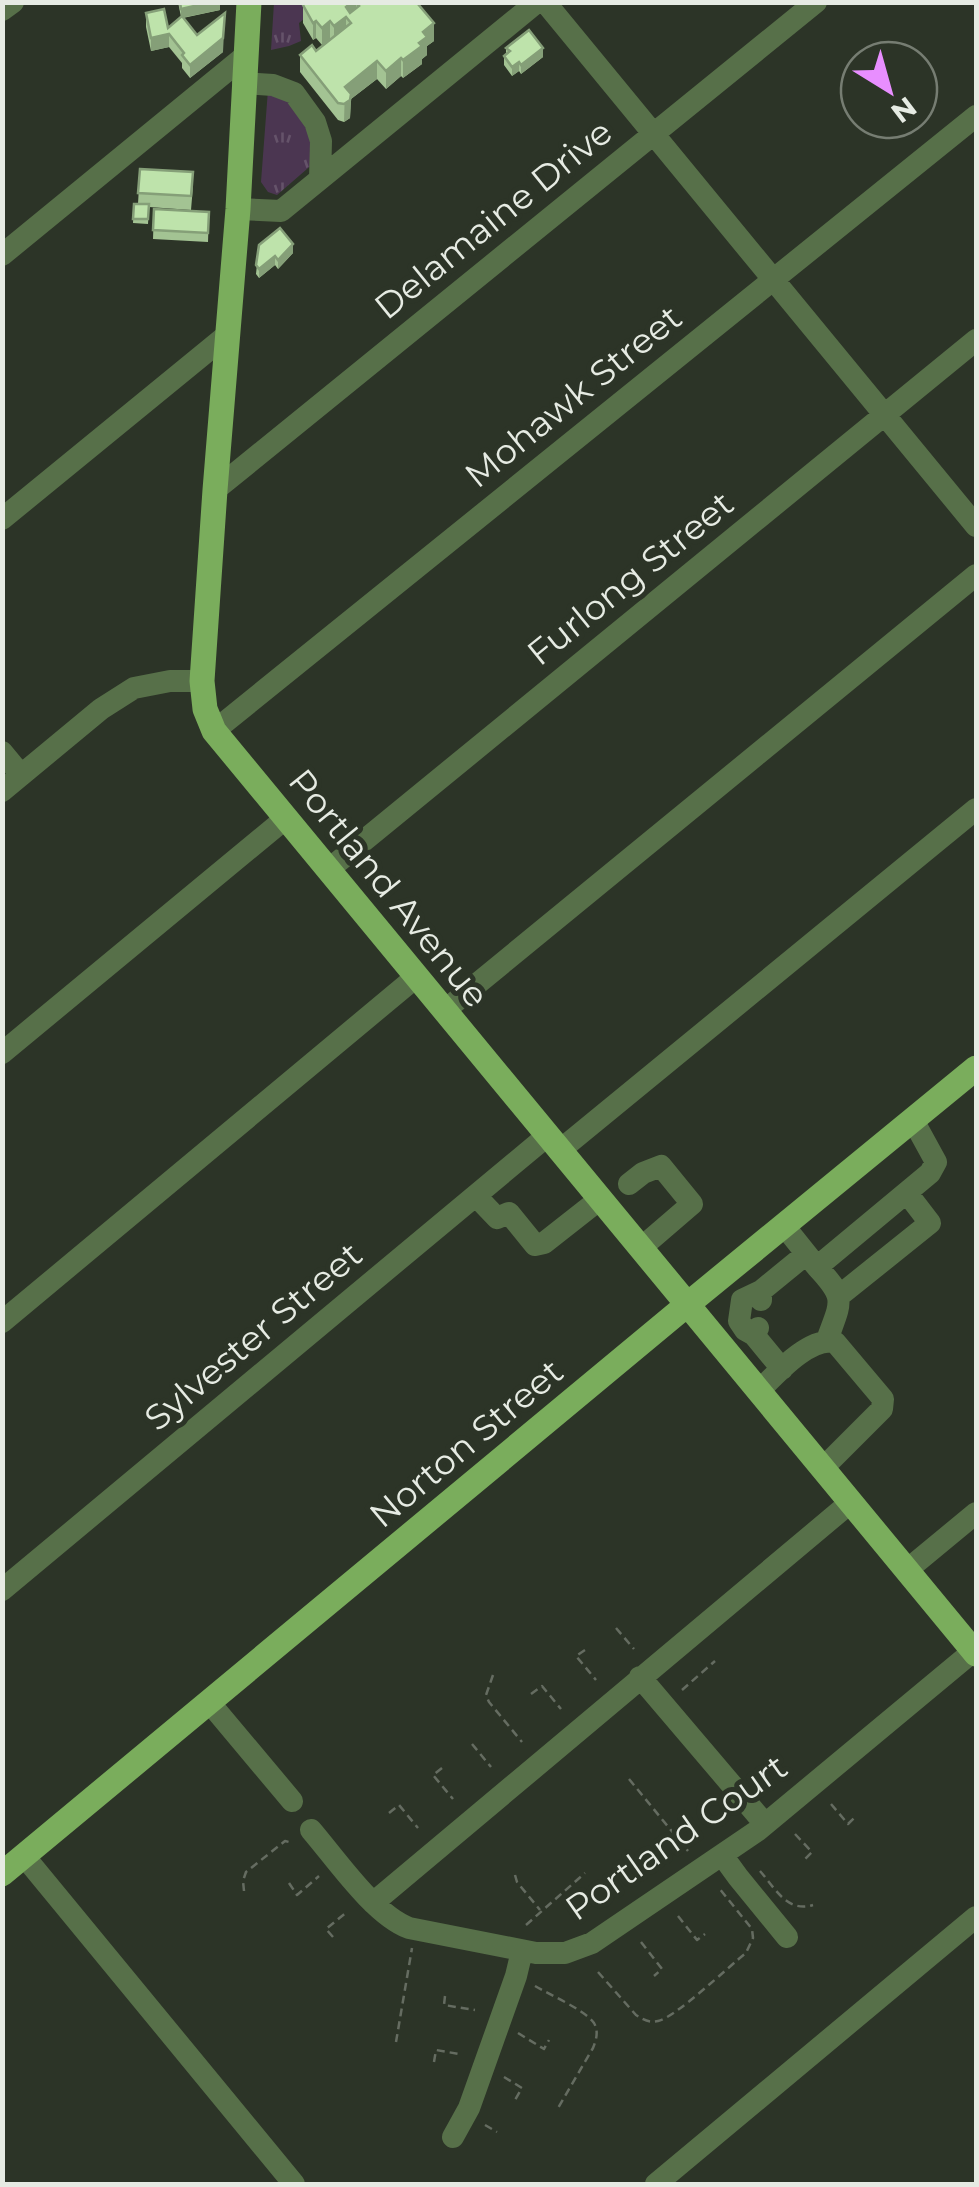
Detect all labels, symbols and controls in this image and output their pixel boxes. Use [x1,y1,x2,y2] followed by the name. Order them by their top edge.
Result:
[839,40,939,140] north arrow
[885,90,923,130] text: N
[366,110,620,328] street label: Delamaine Drive
[456,296,690,496] street label: Mohawk Street
[518,482,742,674] street label: Furlong Street
[280,760,498,1016] street label: Portland Avenue
[136,1233,370,1439] street label: Sylvester Street
[361,1350,571,1536] street label: Norton Street
[557,1745,795,1929] street label: Portland Court

